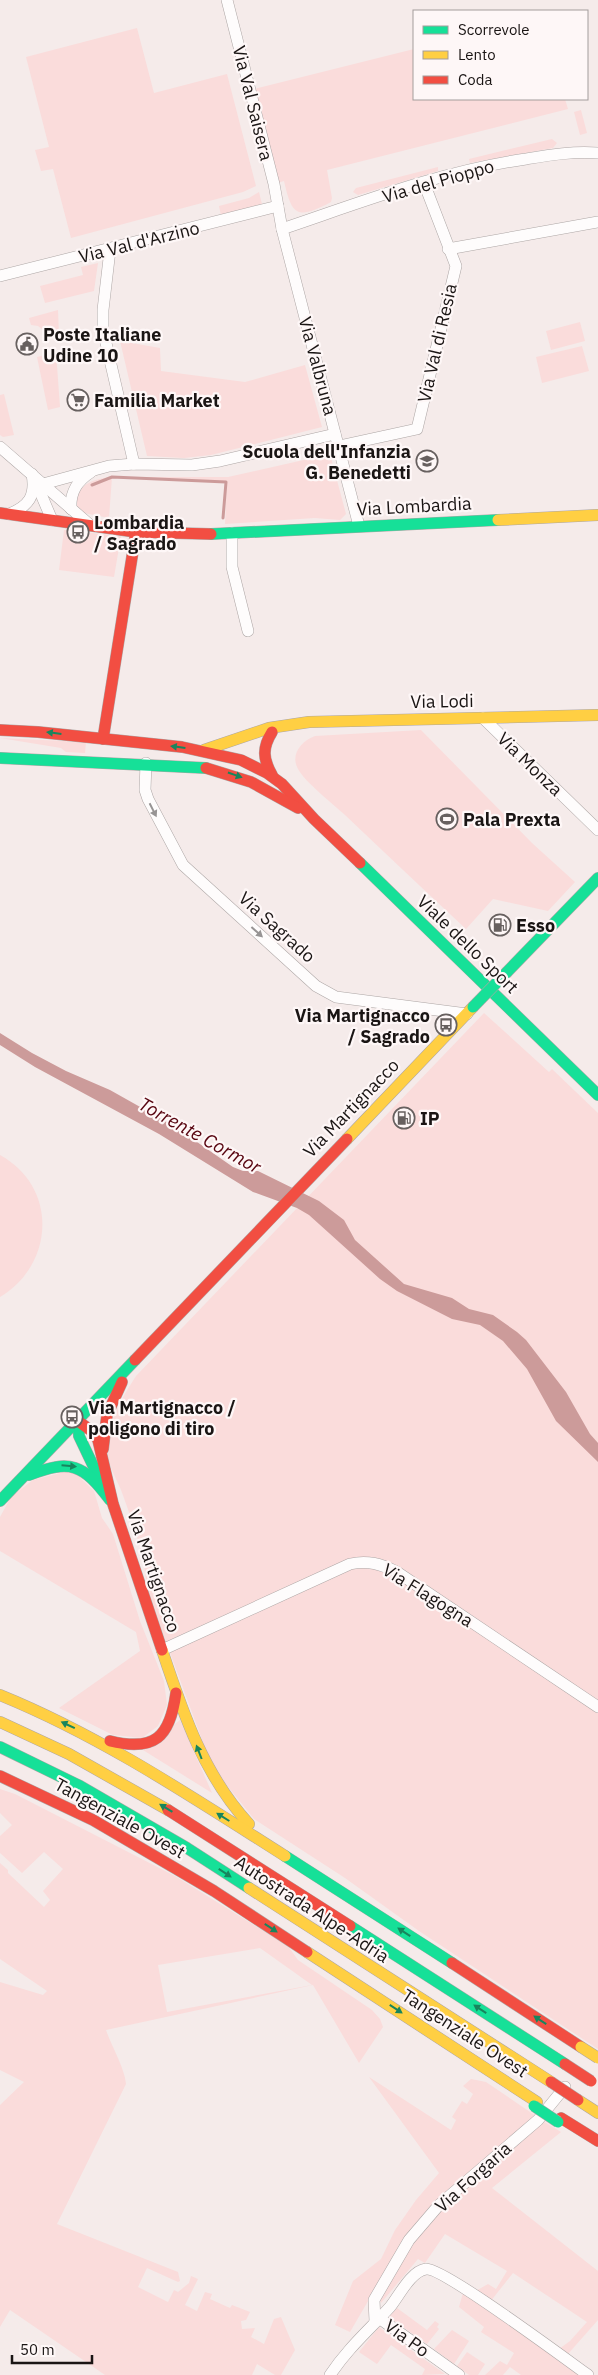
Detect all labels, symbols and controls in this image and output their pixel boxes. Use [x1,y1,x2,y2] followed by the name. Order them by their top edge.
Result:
[413,10,588,100] legend
[458,20,530,39] text: Scorrevole
[228,43,279,163] street label: Via Val Saisera
[458,45,496,64] text: Lento
[458,70,492,89] text: Coda
[379,154,497,208] street label: Via del Pioppo
[76,216,202,268] street label: Via Val d'Arzino
[412,281,462,405] street label: Via Val di Resia
[294,314,342,418] street label: Via Valbruna
[43,323,161,367] place label: Poste Italiane Udine 10
[15,332,39,356] public building icon: Poste Italiane Udine 10
[66,388,90,412] supermarket icon: Familia Market
[94,389,220,412] place label: Familia Market
[242,440,411,484] place label: Scuola dell'Infanzia G. Benedetti
[415,449,439,473] school or university icon: Scuola dell'Infanzia G. Benedetti
[356,491,472,520] street label: Via Lombardia
[94,511,184,555] place label: Lombardia / Sagrado
[66,520,90,544] bus stop icon: Lombardia / Sagrado
[410,689,474,713] street label: Via Lodi
[492,727,568,801] street label: Via Monza
[46,729,62,737] one-way arrow
[170,743,186,751] one-way arrow
[228,771,243,779] one-way arrow
[149,803,157,817] one-way arrow
[435,807,459,831] sports icon: Pala Prexta
[463,808,561,831] place label: Pala Prexta
[234,886,320,968] street label: Via Sagrado
[412,890,524,998] street label: Viale dello Sport
[488,913,512,937] fuel station icon: Esso
[516,914,555,937] place label: Esso
[250,927,263,938] one-way arrow
[295,1004,430,1048] place label: Via Martignacco / Sagrado
[434,1013,458,1037] bus stop icon: Via Martignacco / Sagrado
[298,1054,404,1162] street label: Via Martignacco
[135,1091,266,1179] water label: Torrente Cormor
[392,1106,416,1130] fuel station icon: IP
[420,1107,440,1130] place label: IP
[88,1396,236,1440] place label: Via Martignacco / poligono di tiro
[60,1405,84,1429] bus stop icon: Via Martignacco / poligono di tiro
[61,1462,77,1470] one-way arrow
[122,1507,186,1635] street label: Via Martignacco
[378,1558,478,1632] street label: Via Flagogna
[61,1720,75,1728] one-way arrow
[195,1744,203,1759] one-way arrow
[51,1773,189,1863] street label: Tangenziale Ovest
[159,1804,172,1813] one-way arrow
[216,1812,229,1821] one-way arrow
[230,1850,394,1968] street label: Autostrada Alpe-Adria
[219,1869,232,1878] one-way arrow
[264,1923,278,1933] one-way arrow
[397,1927,410,1937] one-way arrow
[397,1984,533,2082] street label: Tangenziale Ovest
[390,2004,403,2013] one-way arrow
[473,2004,486,2014] one-way arrow
[533,2016,547,2025] one-way arrow
[430,2136,516,2217] street label: Via Forgaria
[380,2314,434,2362] street label: Via Po
[12,2332,92,2364] scale bar
[20,2340,55,2359] text: 50 m

